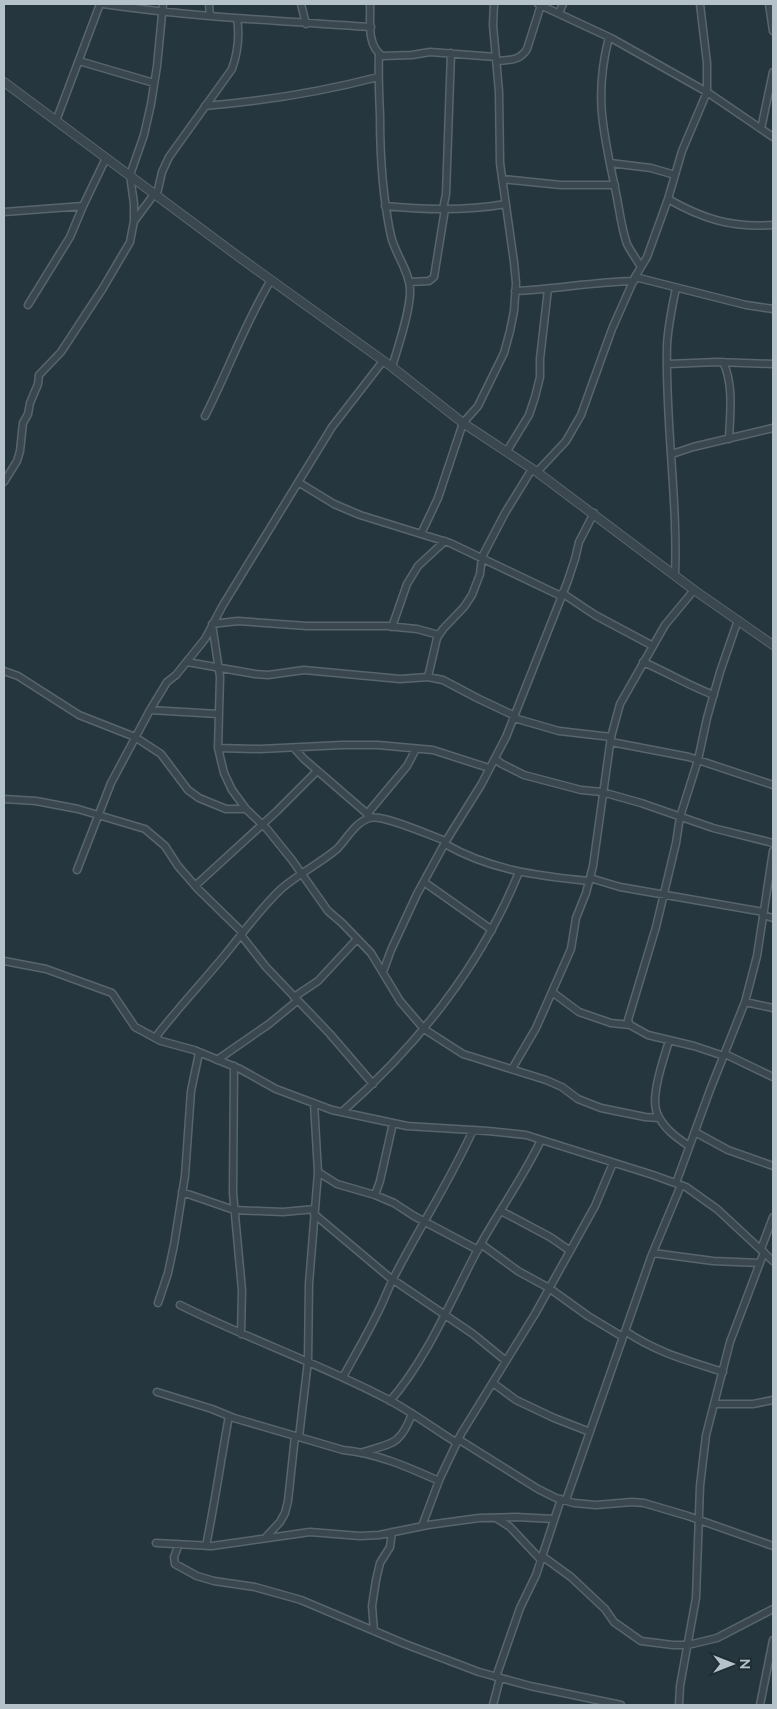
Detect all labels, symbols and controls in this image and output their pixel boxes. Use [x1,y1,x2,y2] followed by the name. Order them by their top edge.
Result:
[707,1639,757,1689] north arrow
[736,1659,754,1669] text: N

